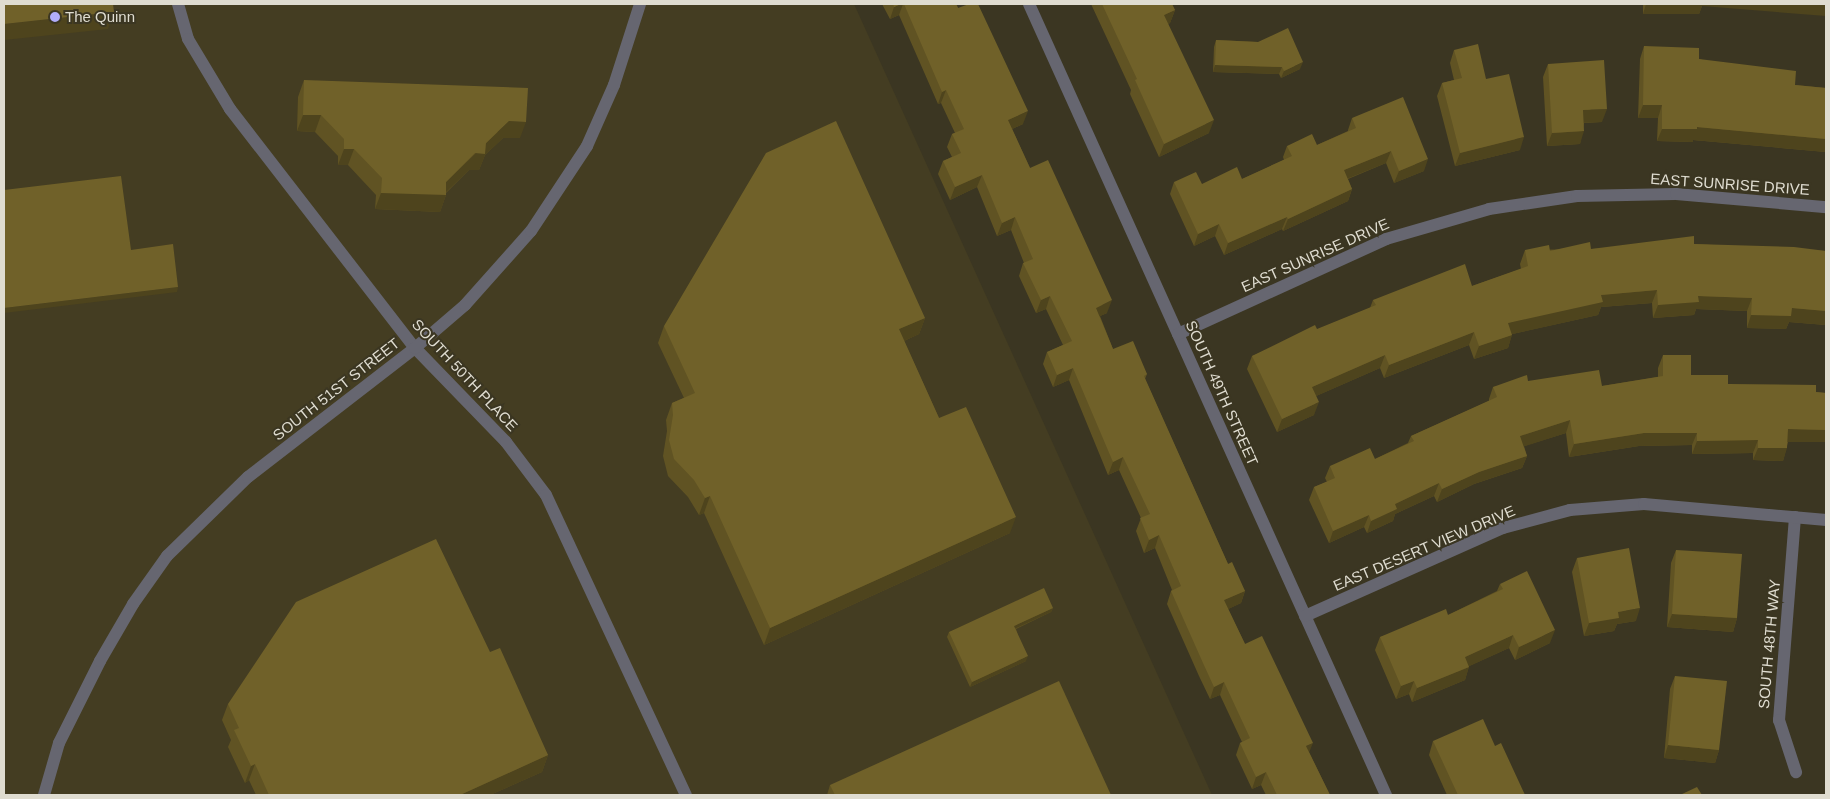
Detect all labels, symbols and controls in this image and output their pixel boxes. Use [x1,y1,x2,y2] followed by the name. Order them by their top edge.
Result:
[65,8,135,26] place label: The Quinn
[49,11,61,23] marker: The Quinn
[1650,169,1810,199] street label: EAST SUNRISE DRIVE
[1238,214,1392,296] street label: EAST SUNRISE DRIVE
[408,315,522,435] street label: SOUTH 50TH PLACE
[1182,318,1262,468] street label: SOUTH 49TH STREET
[269,334,403,444] street label: SOUTH 51ST STREET
[1330,501,1518,595] street label: EAST DESERT VIEW DRIVE
[1754,578,1784,710] street label: SOUTH 48TH WAY

